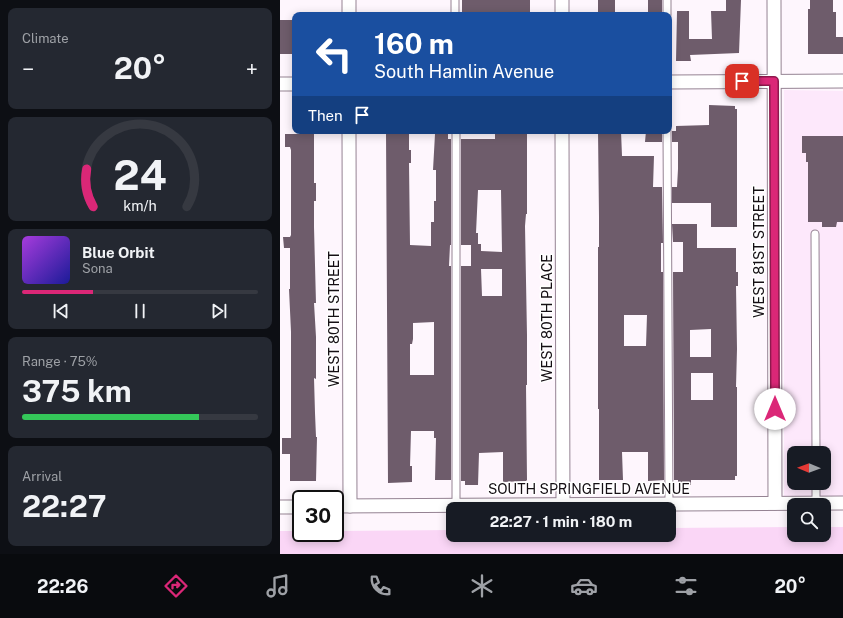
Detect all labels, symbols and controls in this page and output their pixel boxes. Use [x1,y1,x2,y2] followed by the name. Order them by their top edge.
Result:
[374,27,454,60] text: 160 m
[308,28,360,80] icon: left
[22,31,69,46] text: Climate
[114,50,166,86] text: 20°
[22,56,34,82] text: −
[246,56,258,82] text: +
[374,61,554,82] text: South Hamlin Avenue
[725,64,759,98] pin
[731,70,753,92] icon: arrive
[351,104,373,126] icon: arrive
[308,107,343,124] text: Then
[113,149,167,198] text: 24
[751,186,767,318] street label: WEST 81ST STREET
[123,196,157,213] text: km/h
[82,244,155,261] text: Blue Orbit
[326,251,342,387] street label: WEST 80TH STREET
[539,254,555,382] street label: WEST 80TH PLACE
[82,261,113,276] text: Sona
[50,300,72,322] icon: previous
[129,300,151,322] icon: pause
[208,300,230,322] icon: next
[22,354,98,369] text: Range · 75%
[22,373,132,409] text: 375 km
[754,388,796,430] position arrow
[787,446,831,490] north arrow
[787,446,831,542] map controls
[22,469,62,484] text: Arrival
[488,481,690,497] street label: SOUTH SPRINGFIELD AVENUE
[22,488,107,524] text: 22:27
[292,490,344,542] speed limit sign: 30
[787,498,831,542] button: search
[490,513,632,530] text: 22:27 · 1 min · 180 m
[162,572,190,600] icon: directions
[264,572,292,600] icon: music
[366,572,394,600] icon: phone
[468,572,496,600] icon: climate
[570,572,598,600] icon: car
[672,572,700,600] icon: filters
[37,576,88,597] text: 22:26
[774,576,806,597] text: 20°

